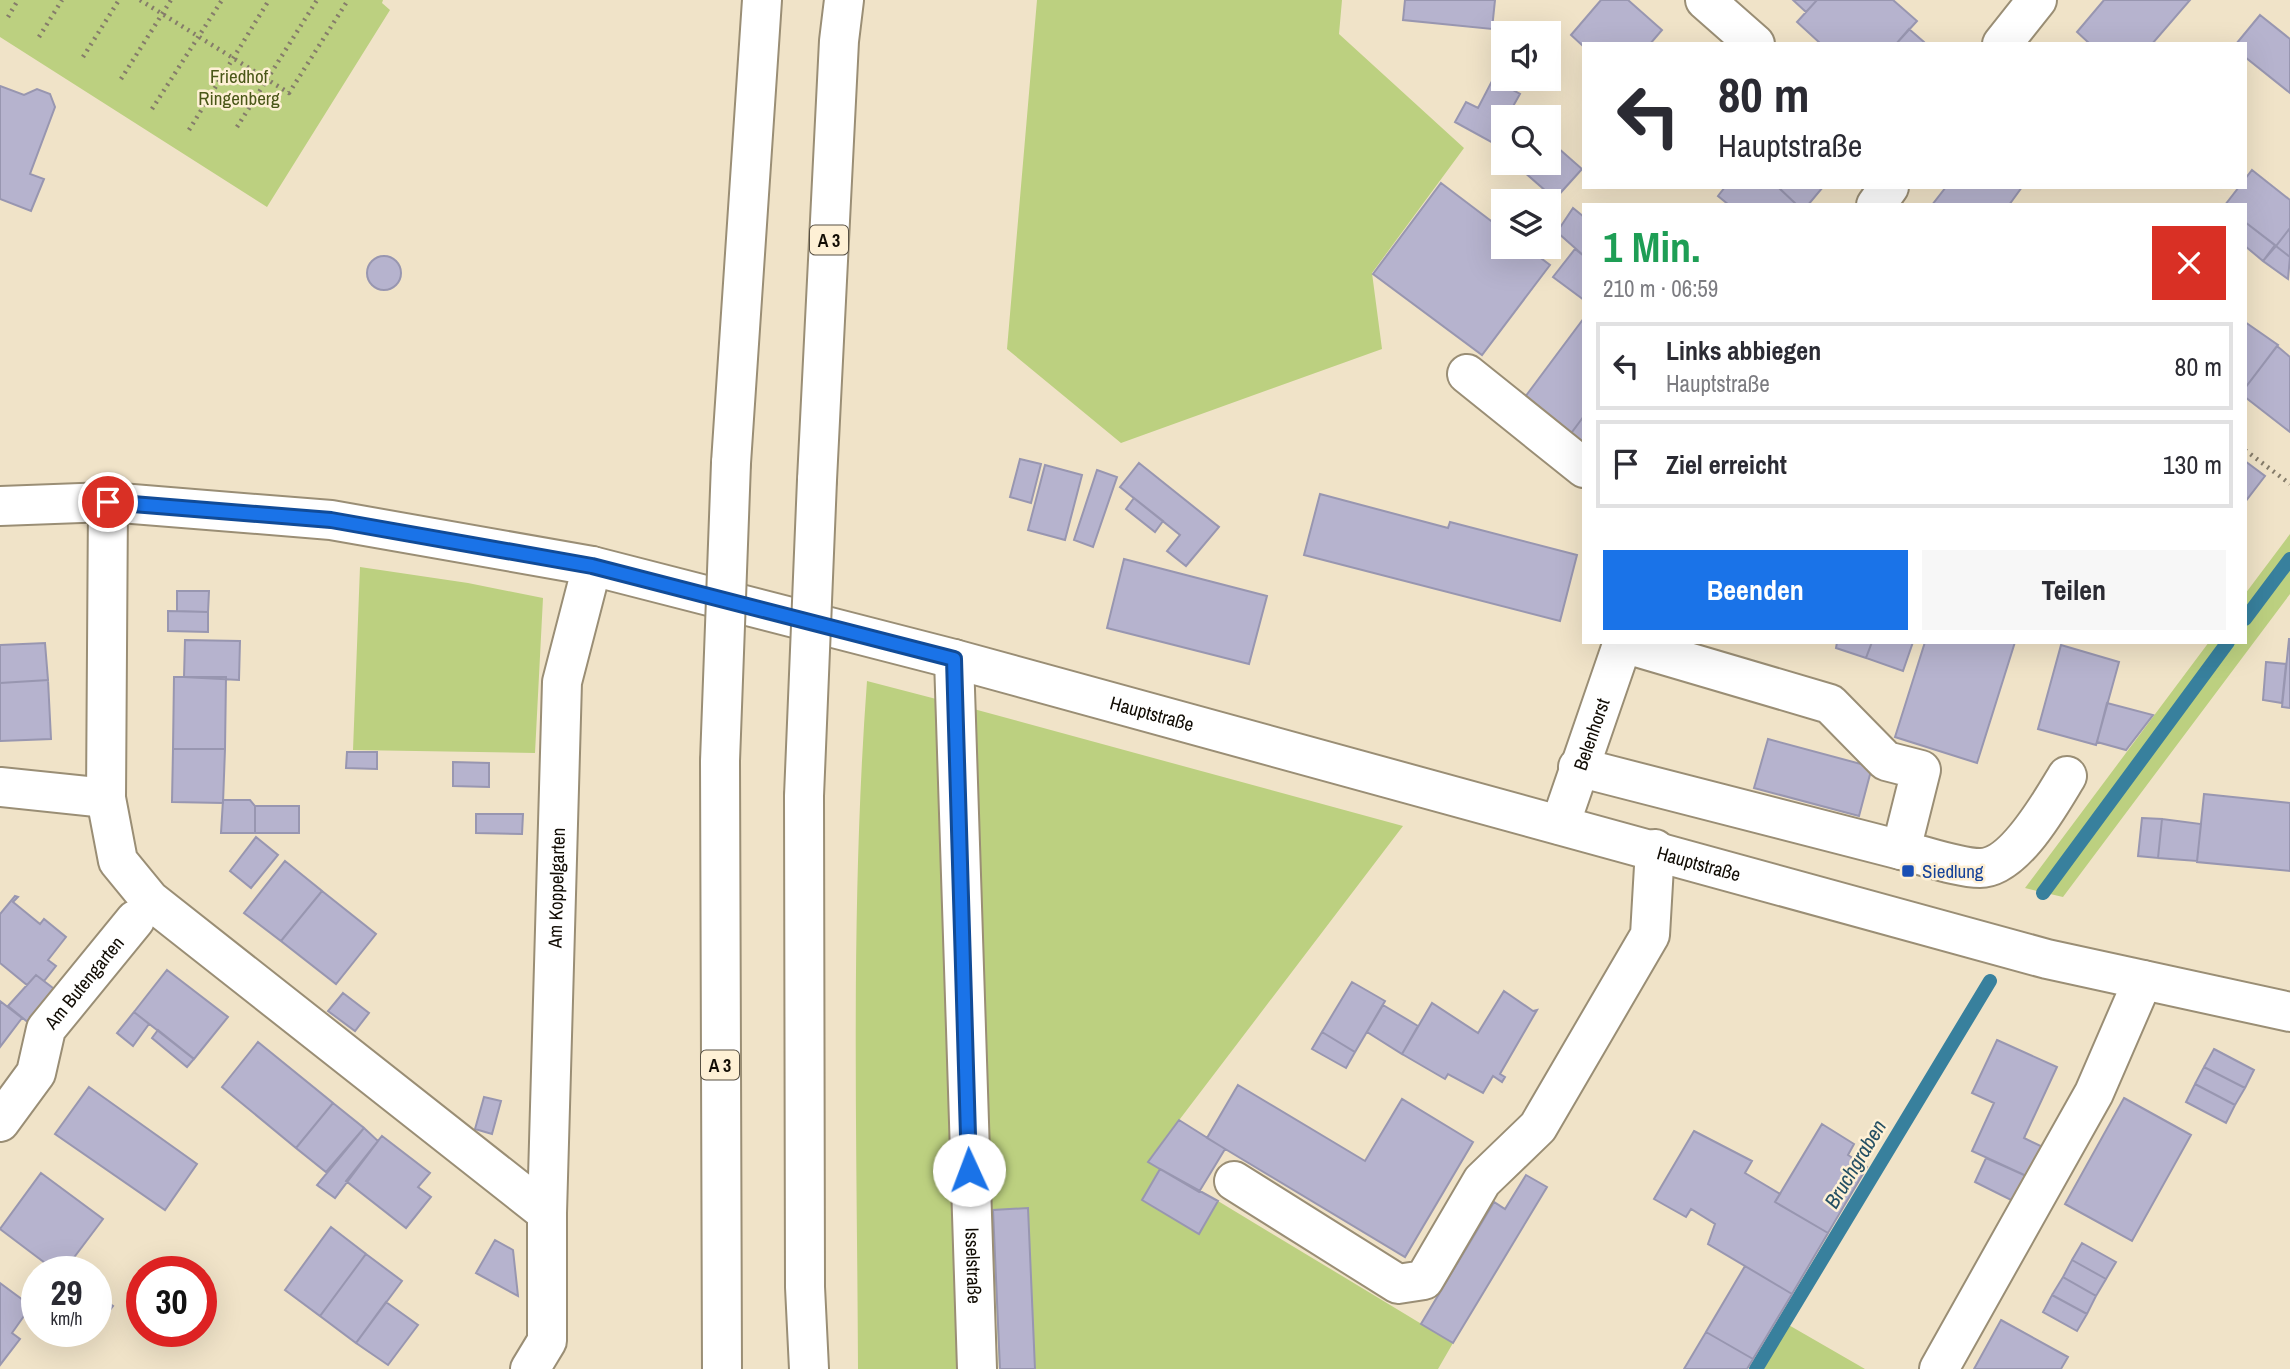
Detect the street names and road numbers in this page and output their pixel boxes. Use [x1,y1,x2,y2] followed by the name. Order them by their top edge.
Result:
[810,226,848,254] road number: A 3
[1107,689,1197,737] street label: Hauptstraße
[1567,694,1616,774] street label: Belenhorst
[541,827,571,949] street label: Am Koppelgarten
[1654,840,1744,887] street label: Hauptstraße
[38,931,130,1035] street label: Am Butengarten
[701,1050,739,1080] road number: A 3
[959,1227,988,1304] street label: Isselstraße

